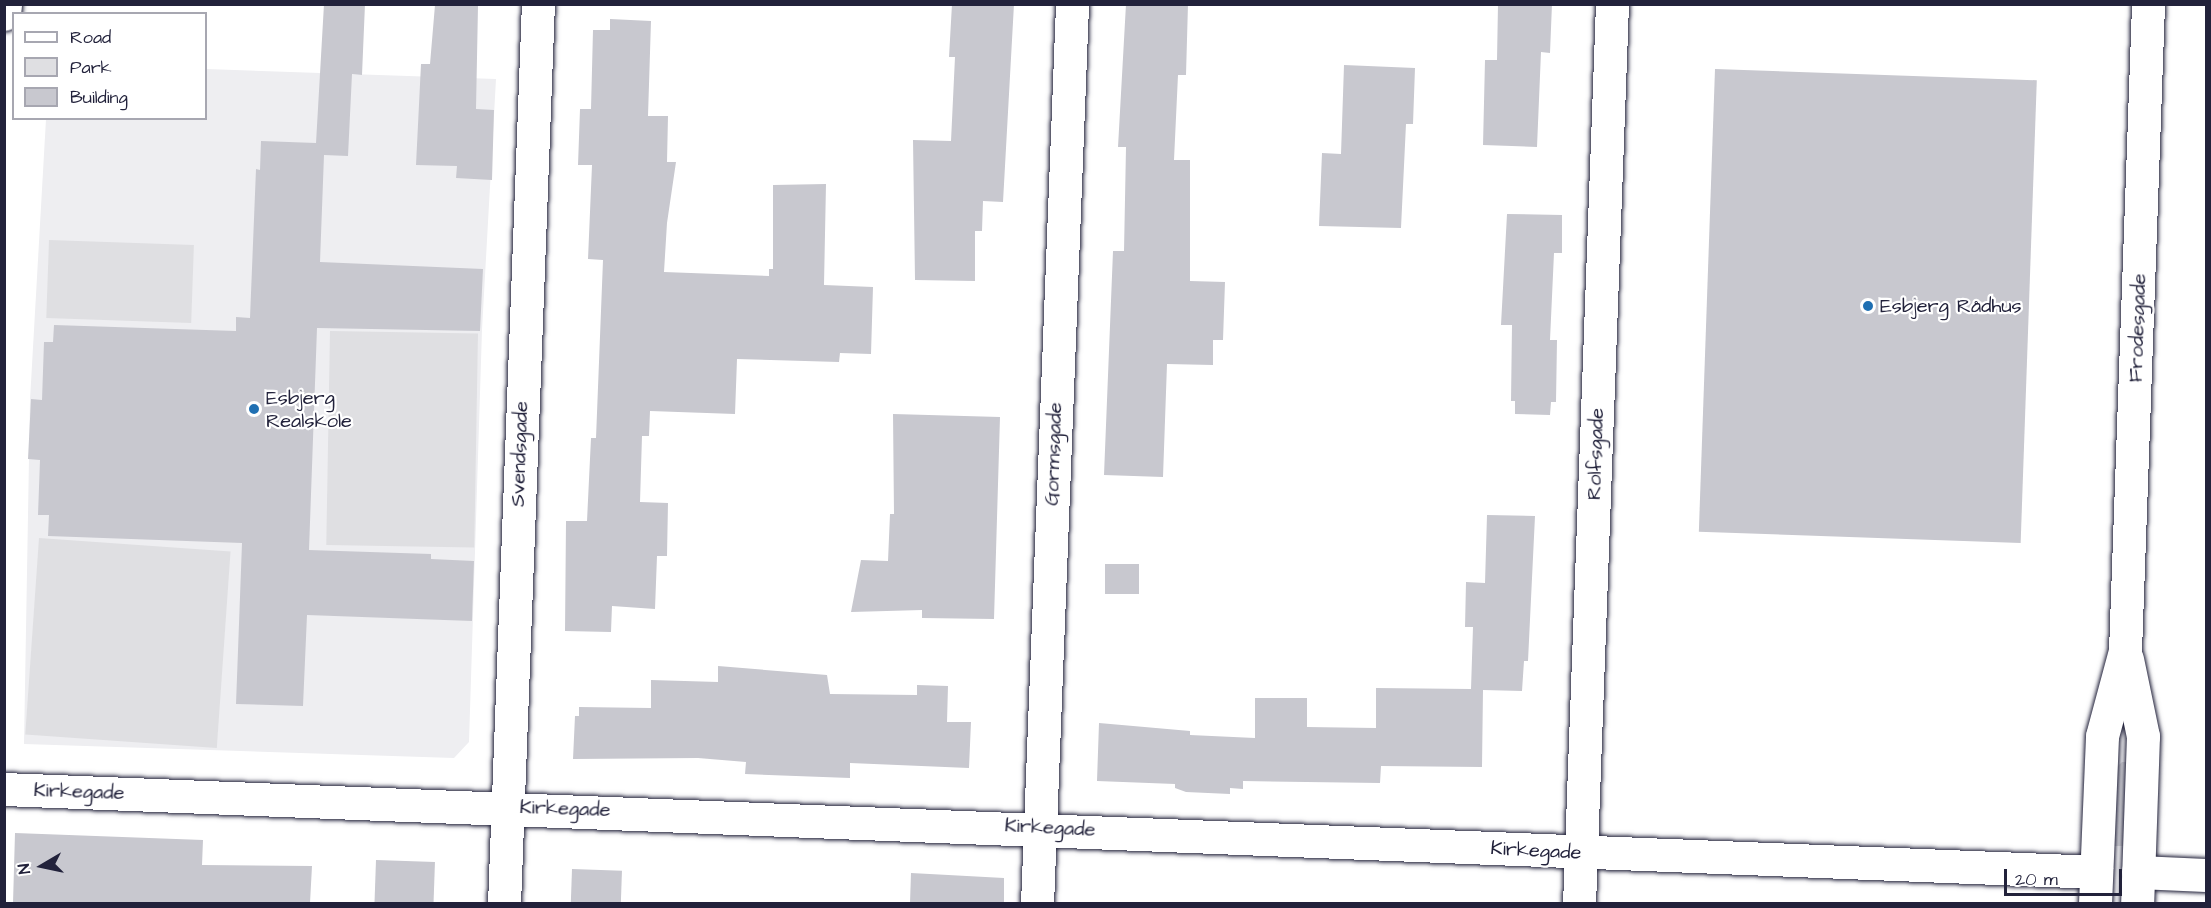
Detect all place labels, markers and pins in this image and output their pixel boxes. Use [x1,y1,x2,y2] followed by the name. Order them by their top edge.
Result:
[1880,294,2022,318] place label: Esbjerg Rådhus
[1861,299,1875,313] marker: Esbjerg Rådhus
[266,386,352,433] place label: Esbjerg Realskole
[247,402,261,416] marker: Esbjerg Realskole

